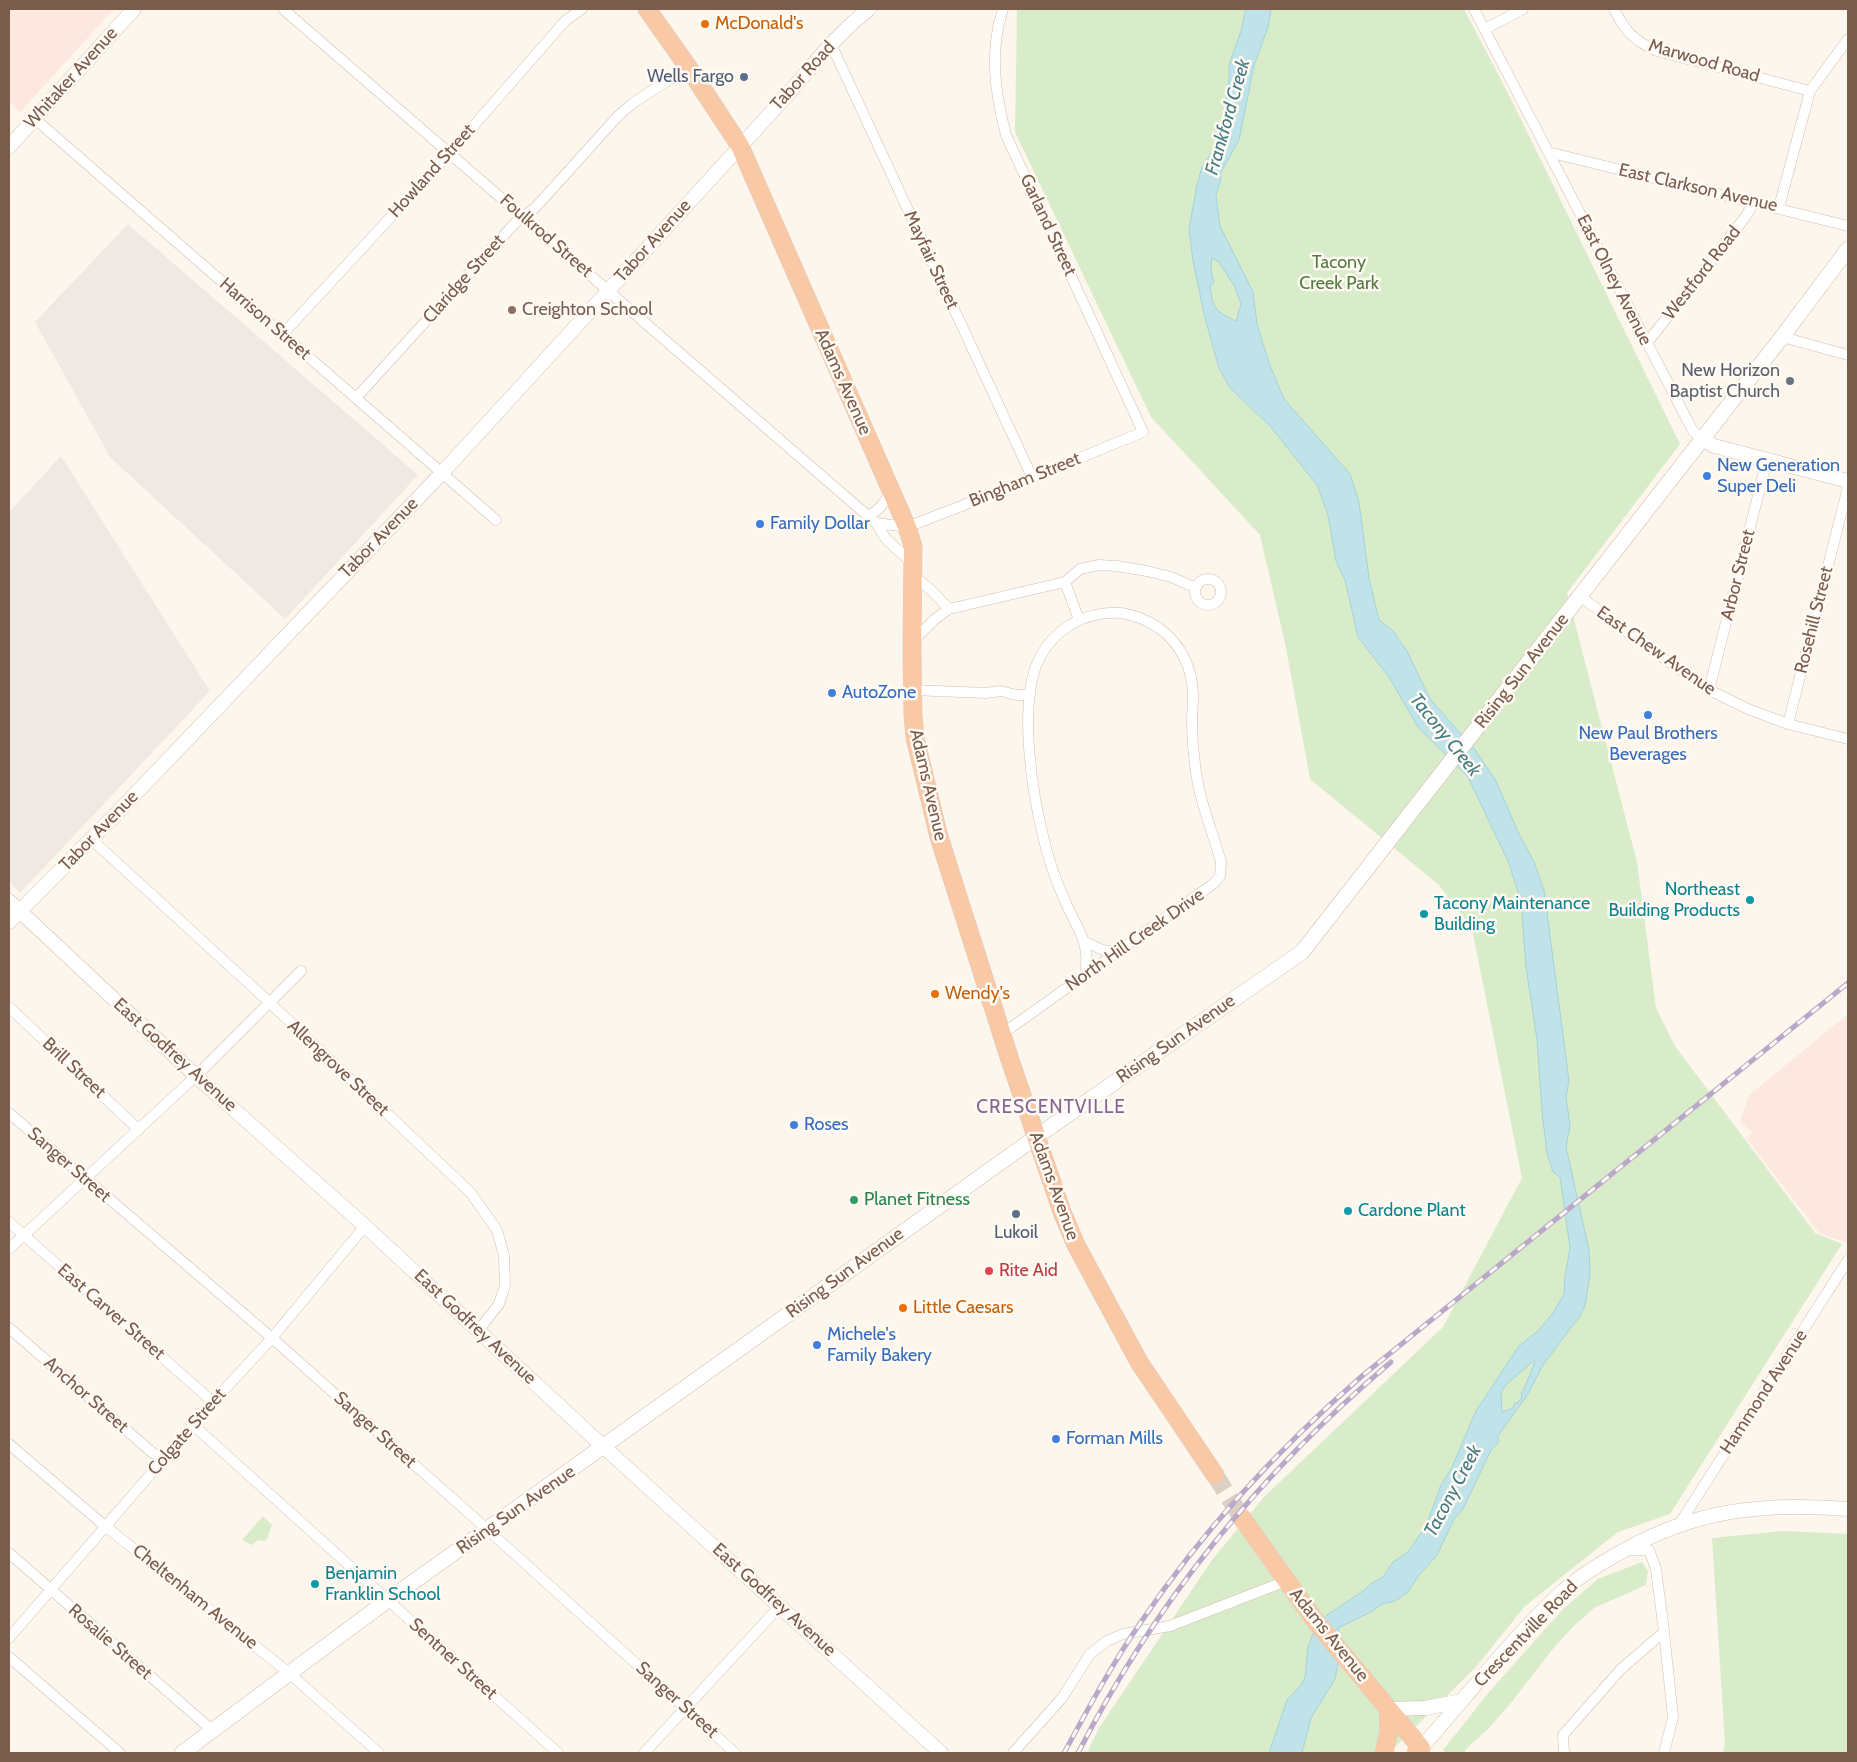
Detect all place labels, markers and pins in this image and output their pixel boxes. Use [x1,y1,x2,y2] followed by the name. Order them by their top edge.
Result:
[715,13,803,35] place label: McDonald's
[699,18,711,30] marker: McDonald's
[647,66,734,88] place label: Wells Fargo
[738,71,750,83] marker: Wells Fargo
[522,299,653,321] place label: Creighton School
[506,304,518,316] marker: Creighton School
[1670,360,1780,402] place label: New Horizon Baptist Church
[1784,375,1796,387] marker: New Horizon Baptist Church
[1717,455,1840,498] place label: New Generation Super Deli
[1701,470,1713,482] marker: New Generation Super Deli
[770,513,870,535] place label: Family Dollar
[754,518,766,530] marker: Family Dollar
[842,682,916,704] place label: AutoZone
[826,687,838,699] marker: AutoZone
[1642,709,1654,721] marker: New Paul Brothers Beverages
[1578,723,1718,766] place label: New Paul Brothers Beverages
[1608,879,1740,922] place label: Northeast Building Products
[1434,893,1590,936] place label: Tacony Maintenance Building
[1744,894,1756,906] marker: Northeast Building Products
[1418,908,1430,920] marker: Tacony Maintenance Building
[945,983,1010,1005] place label: Wendy's
[929,988,941,1000] marker: Wendy's
[804,1114,849,1136] place label: Roses
[788,1119,800,1131] marker: Roses
[864,1189,970,1211] place label: Planet Fitness
[848,1194,860,1206] marker: Planet Fitness
[1358,1200,1465,1222] place label: Cardone Plant
[1342,1205,1354,1217] marker: Cardone Plant
[1010,1208,1022,1220] marker: Lukoil
[994,1222,1038,1244] place label: Lukoil
[999,1260,1058,1282] place label: Rite Aid
[983,1265,995,1277] marker: Rite Aid
[913,1297,1014,1319] place label: Little Caesars
[897,1302,909,1314] marker: Little Caesars
[827,1324,932,1366] place label: Michele's Family Bakery
[811,1339,823,1351] marker: Michele's Family Bakery
[1066,1428,1163,1450] place label: Forman Mills
[1050,1433,1062,1445] marker: Forman Mills
[325,1563,441,1606] place label: Benjamin Franklin School
[309,1578,321,1590] marker: Benjamin Franklin School

